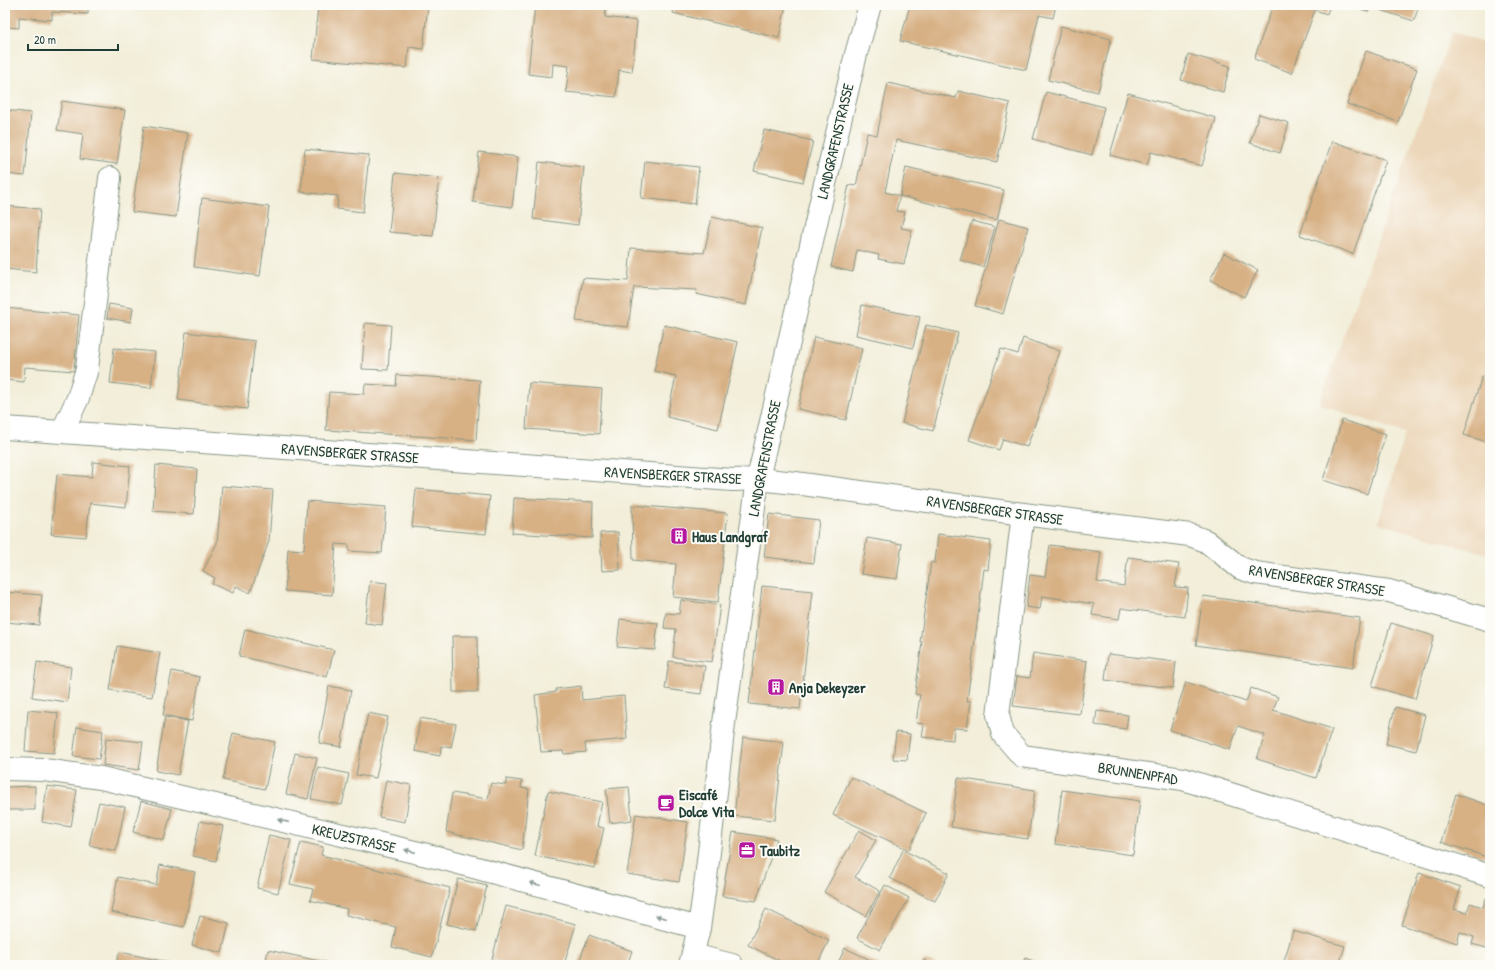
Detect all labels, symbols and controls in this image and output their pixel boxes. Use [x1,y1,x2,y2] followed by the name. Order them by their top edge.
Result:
[28,26,118,52] scale bar
[34,31,56,48] text: 20 m
[811,81,859,201] street label: LANDGRAFENSTRASSE
[742,398,786,518] street label: LANDGRAFENSTRASSE
[281,438,420,468] street label: RAVENSBERGER STRASSE
[604,461,743,489] street label: RAVENSBERGER STRASSE
[925,490,1065,530] street label: RAVENSBERGER STRASSE
[669,526,689,546] building icon: Haus Landgraf
[692,526,769,548] place label: Haus Landgraf
[1247,559,1387,601] street label: RAVENSBERGER STRASSE
[766,677,786,697] building icon: Anja Dekeyzer
[789,677,866,699] place label: Anja Dekeyzer
[1097,756,1180,790] street label: BRUNNENPFAD
[679,784,734,822] place label: Eiscafé Dolce Vita
[656,793,676,813] cafe icon: Eiscafé Dolce Vita
[277,818,289,824] one-way arrow
[310,818,398,858] street label: KREUZSTRASSE
[737,840,757,860] office icon: Taubitz
[759,840,801,861] place label: Taubitz
[403,848,416,854] one-way arrow
[529,881,541,887] one-way arrow
[655,914,667,920] one-way arrow

